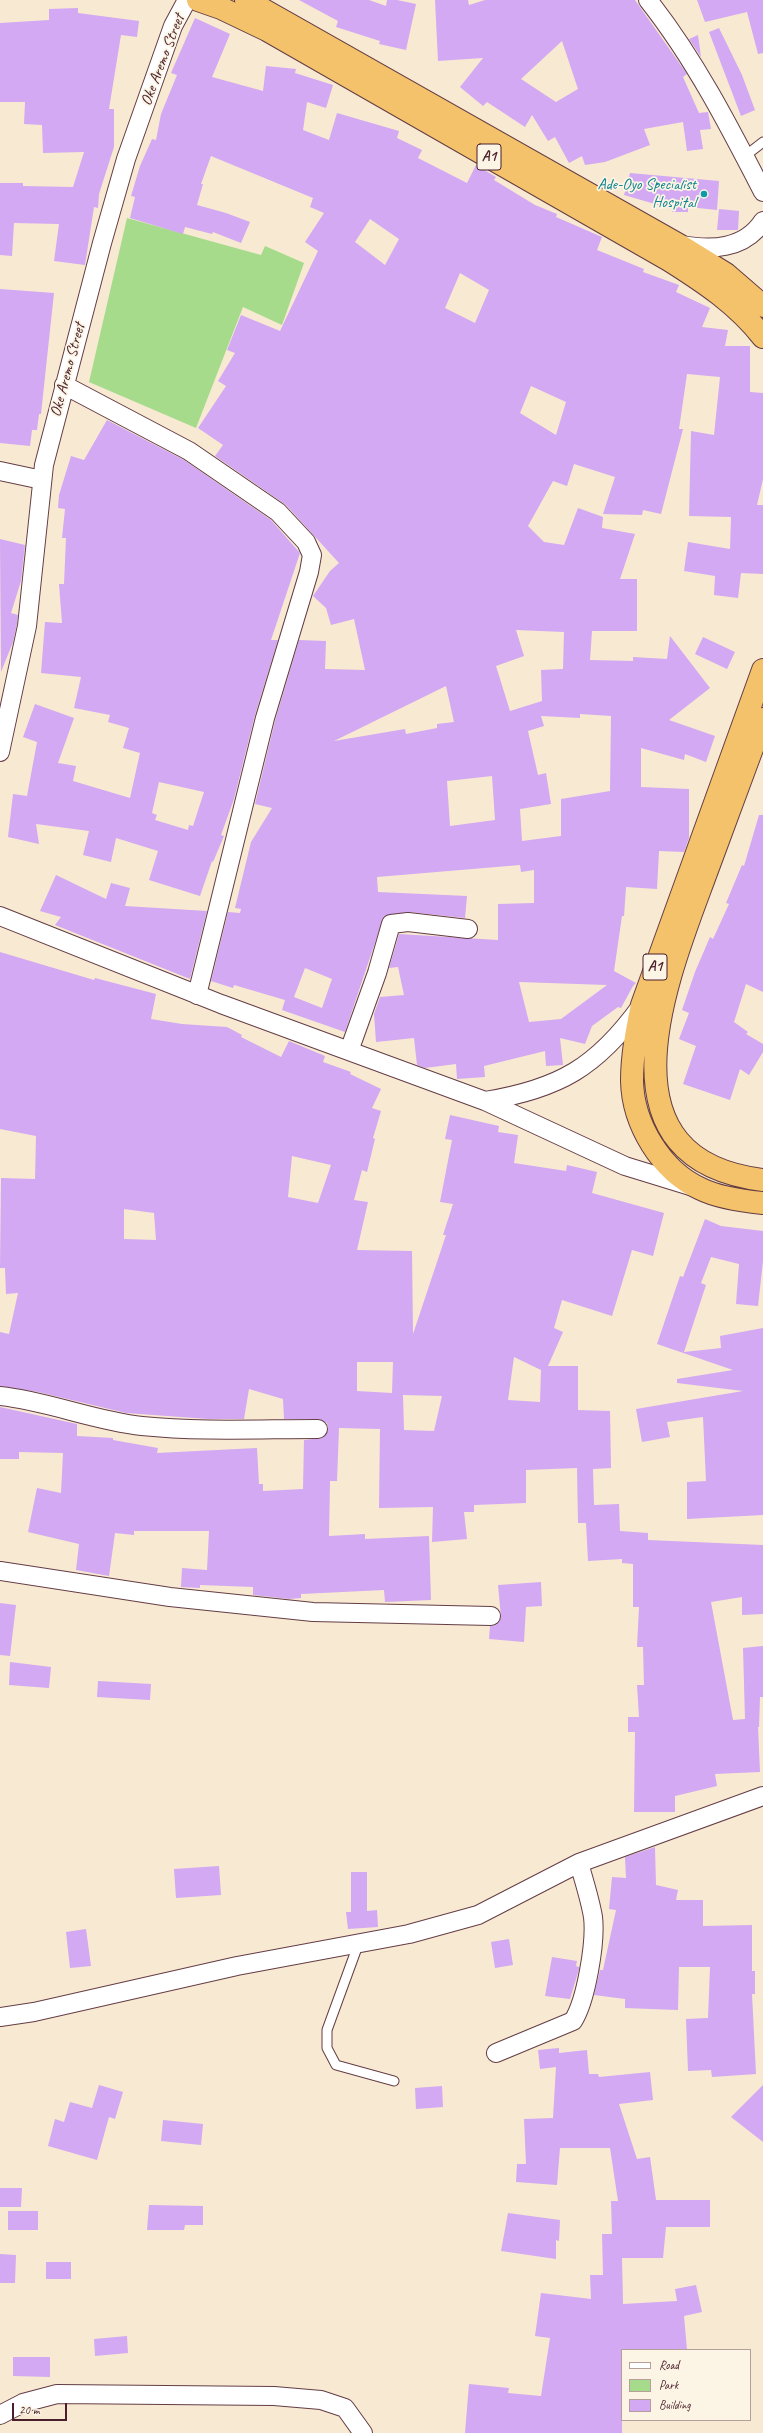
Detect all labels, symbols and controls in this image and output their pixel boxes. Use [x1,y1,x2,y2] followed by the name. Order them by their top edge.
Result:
[137,12,189,108] street label: Oke Aremo Street
[477,144,501,170] road number: A1
[597,175,696,213] place label: Ade-Oyo Specialist Hospital
[699,189,709,199] marker: Ade-Oyo Specialist Hospital
[46,321,90,419] street label: Oke Aremo Street
[643,954,667,980] road number: A1
[621,2349,751,2421] legend
[659,2357,679,2373] text: Road
[659,2377,678,2393] text: Park
[14,2395,69,2421] scale bar
[659,2397,691,2413] text: Building
[19,2402,39,2418] text: 20 m

